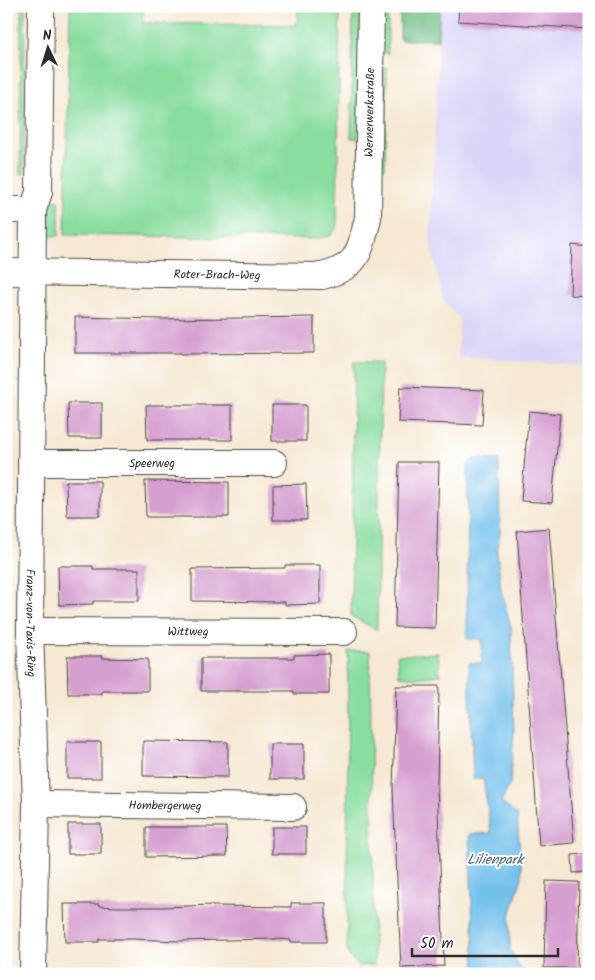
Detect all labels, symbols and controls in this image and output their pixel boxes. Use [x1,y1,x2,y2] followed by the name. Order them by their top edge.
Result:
[22,22,72,72] north arrow
[42,25,52,47] text: N
[359,67,380,157] street label: Wernerwerkstraße
[173,265,261,285] street label: Roter-Brach-Weg
[129,454,175,473] street label: Speerweg
[20,569,41,678] street label: Franz-von-Taxis-Ring
[168,622,209,641] street label: Wittweg
[128,796,202,815] street label: Hombergerweg
[467,849,525,871] water label: Lilienpark
[412,925,559,957] scale bar
[420,932,454,956] text: 50 m

